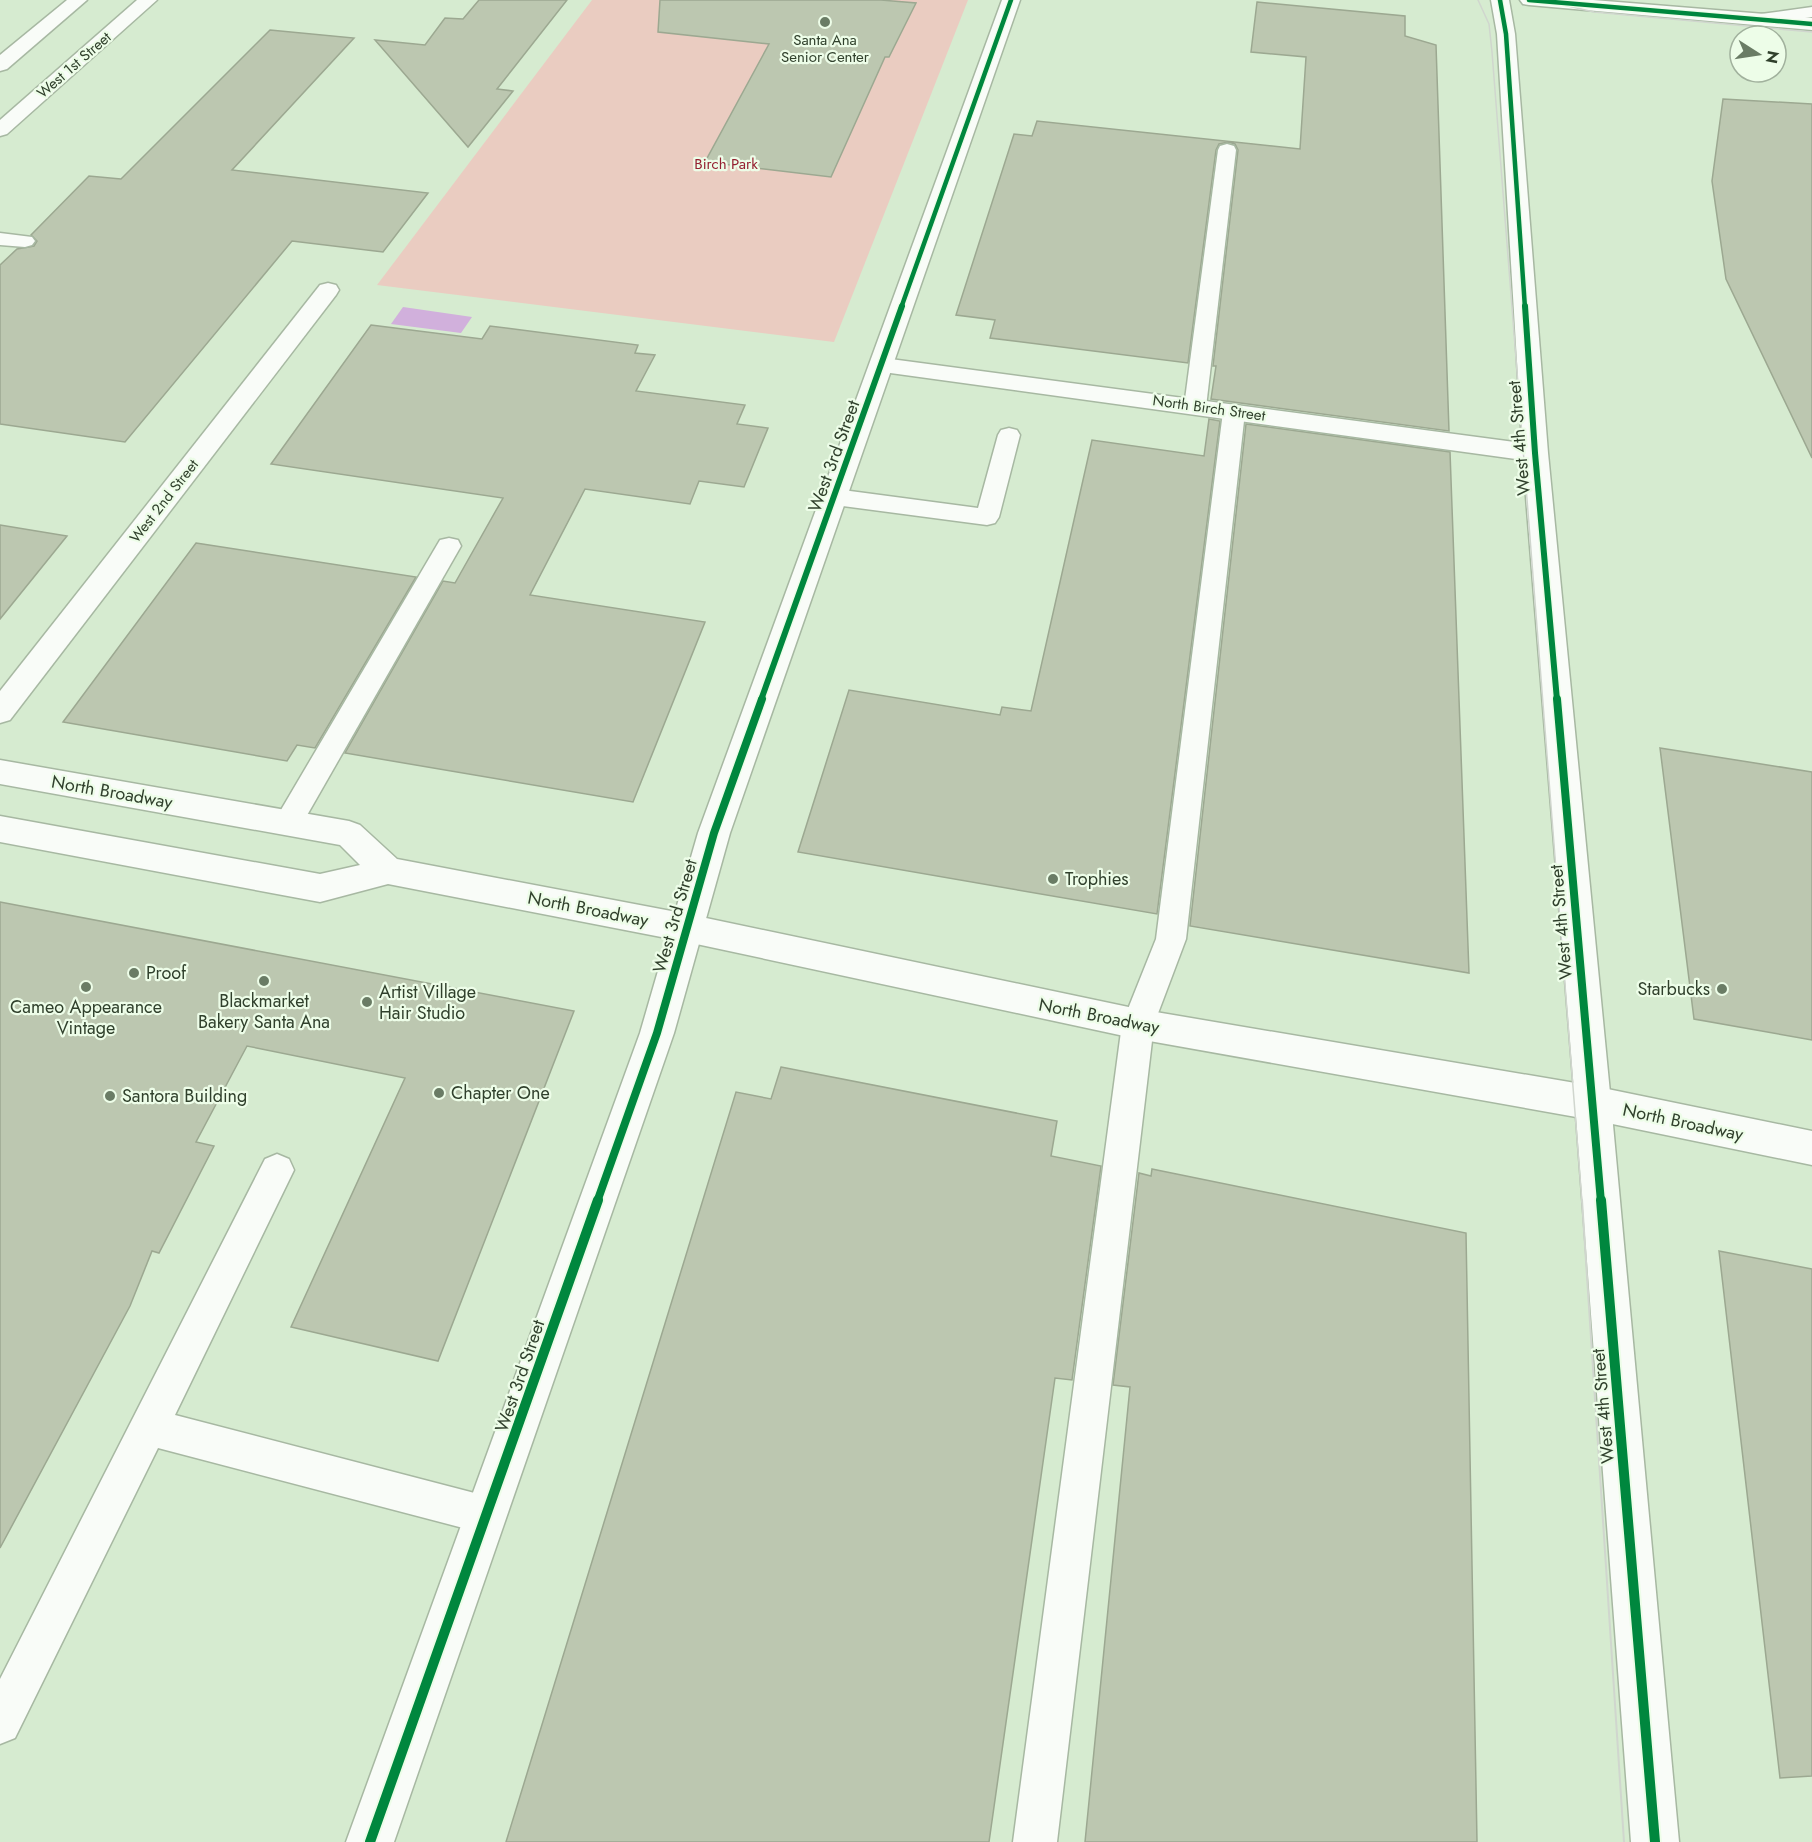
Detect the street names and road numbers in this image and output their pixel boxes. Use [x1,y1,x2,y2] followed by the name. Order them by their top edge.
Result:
[32,26,116,104] street label: West 1st Street
[1501,379,1537,497] street label: West 4th Street
[1151,389,1267,427] street label: North Birch Street
[802,396,866,516] street label: West 3rd Street
[124,454,204,547] street label: West 2nd Street
[49,769,175,815] street label: North Broadway
[646,855,704,976] street label: West 3rd Street
[1543,863,1579,981] street label: West 4th Street
[525,885,651,933] street label: North Broadway
[1036,992,1162,1040] street label: North Broadway
[1620,1097,1746,1147] street label: North Broadway
[489,1316,552,1436] street label: West 3rd Street
[1585,1347,1621,1465] street label: West 4th Street

